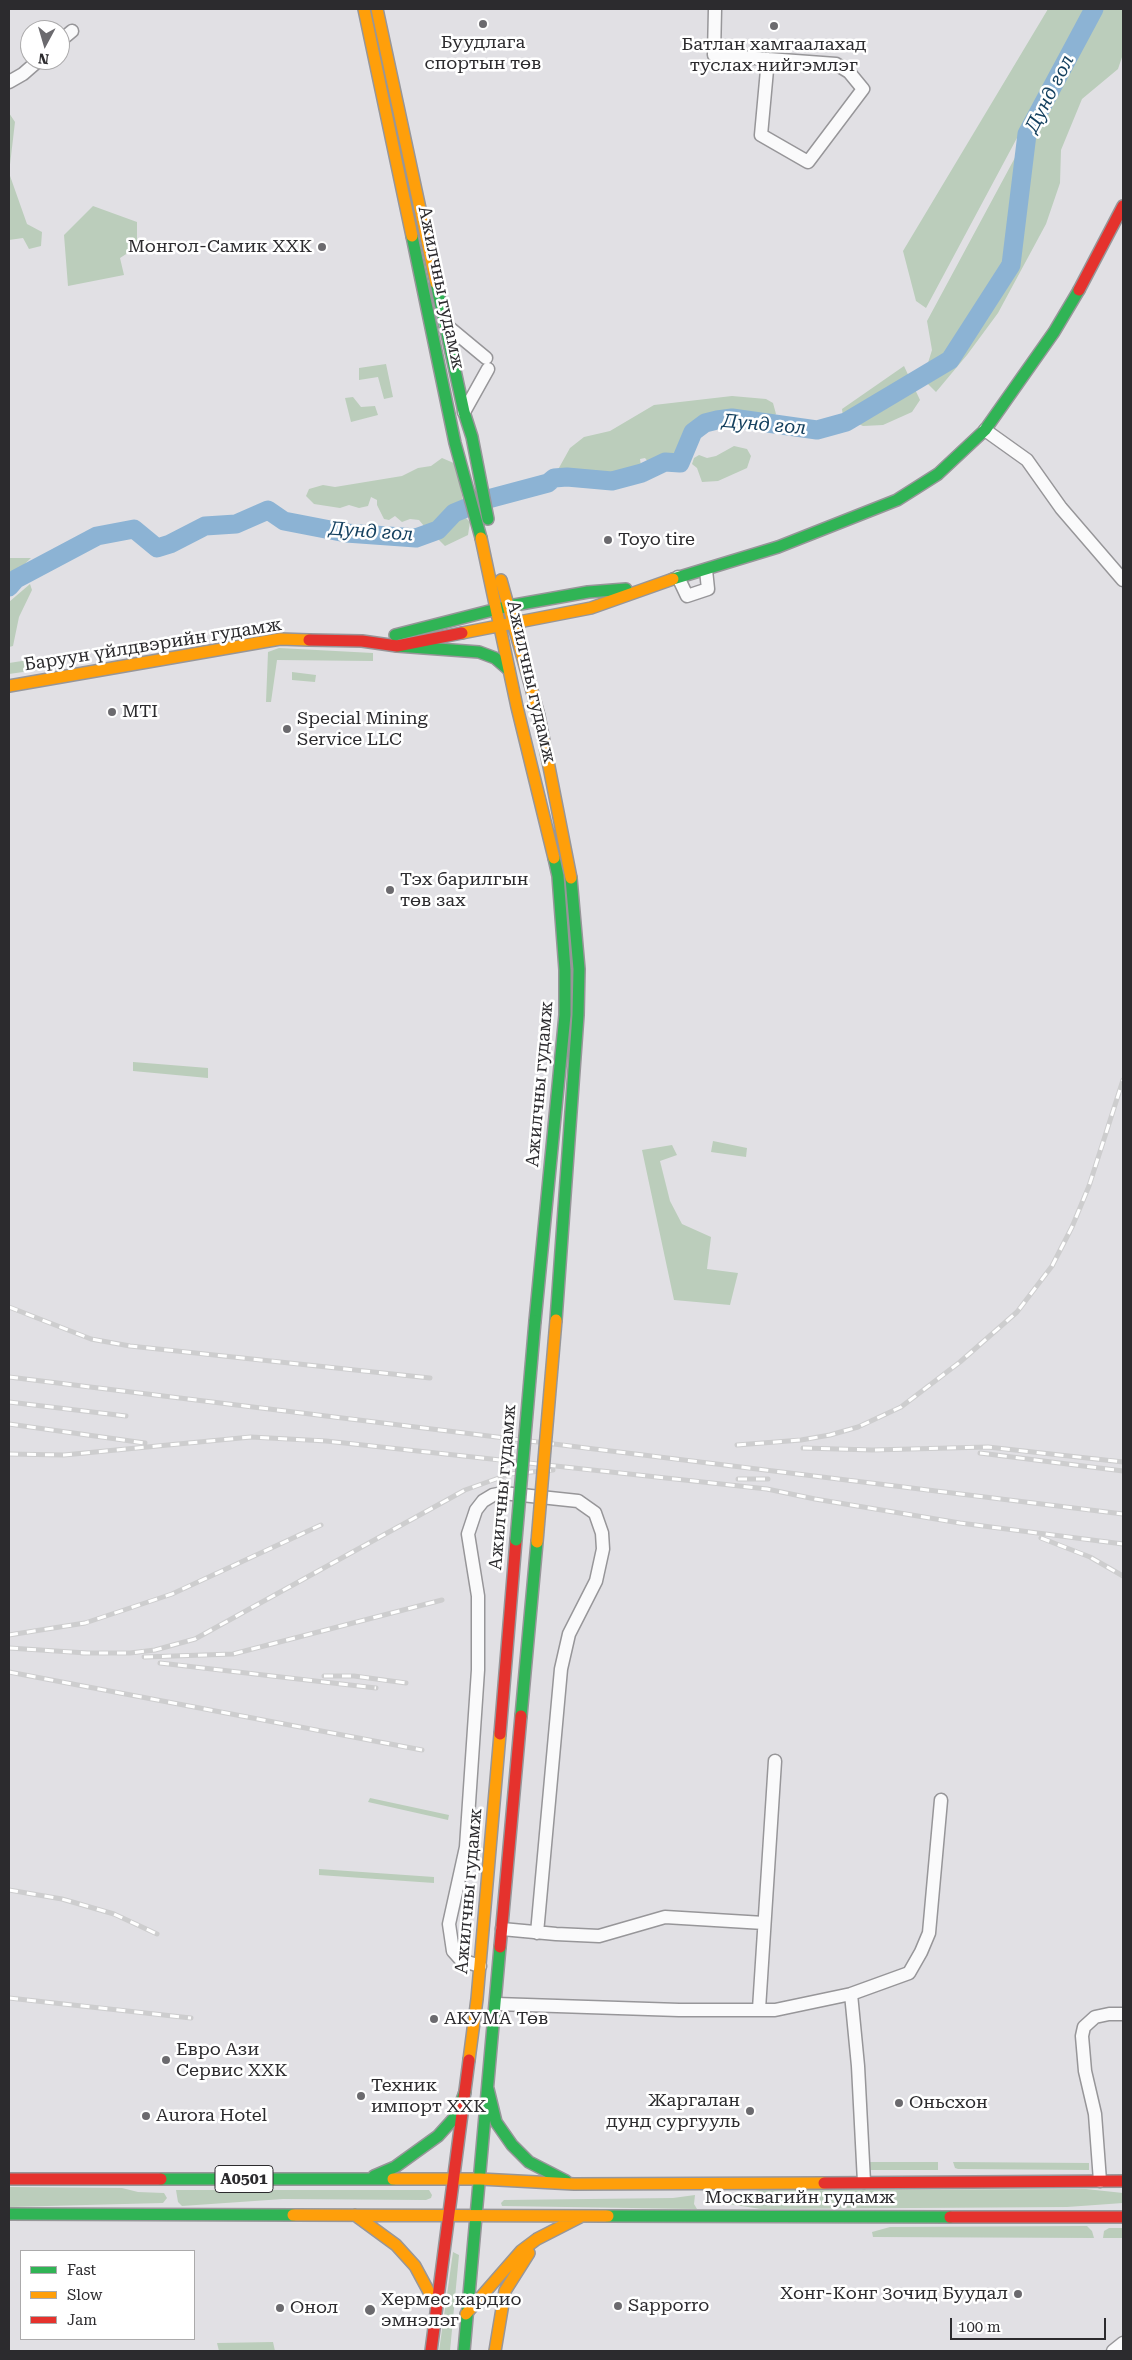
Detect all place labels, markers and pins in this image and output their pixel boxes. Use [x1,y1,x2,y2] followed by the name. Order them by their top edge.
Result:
[477,18,489,30] marker: Буудлага спортын төв
[768,20,780,32] marker: Батлан хамгаалахад туслах нийгэмлэг
[425,32,541,74] place label: Буудлага спортын төв
[682,34,866,76] place label: Батлан хамгаалахад туслах нийгэмлэг
[128,236,312,258] place label: Монгол-Самик ХХК
[316,241,328,253] marker: Монгол-Самик ХХК
[618,529,695,551] place label: Toyo tire
[602,534,614,546] marker: Toyo tire
[122,701,158,723] place label: MTI
[106,706,118,718] marker: MTI
[297,708,428,751] place label: Special Mining Service LLC
[281,723,293,735] marker: Special Mining Service LLC
[400,869,528,912] place label: Тэх барилгын төв зах
[384,884,396,896] marker: Тэх барилгын төв зах
[444,2008,548,2030] place label: АКУМА Төв
[428,2013,440,2025] marker: АКУМА Төв
[176,2039,287,2082] place label: Евро Ази Сервис ХХК
[160,2054,172,2066] marker: Евро Ази Сервис ХХК
[371,2075,486,2118] place label: Техник импорт ХХК
[355,2090,367,2102] marker: Техник импорт ХХК
[606,2090,740,2132] place label: Жаргалан дунд сургууль
[909,2092,988,2114] place label: Оньсхон
[893,2097,905,2109] marker: Оньсхон
[156,2105,267,2127] place label: Aurora Hotel
[744,2105,756,2117] marker: Жаргалан дунд сургууль
[140,2110,152,2122] marker: Aurora Hotel
[780,2283,1008,2305] place label: Хонг-Kонг 3очид Буудал
[1012,2288,1024,2300] marker: Хонг-Kонг 3очид Буудал
[381,2289,522,2332] place label: Хермес кардио эмнэлэг
[628,2295,709,2317] place label: Sapporro
[290,2297,338,2319] place label: Онол
[612,2300,624,2312] marker: Sapporro
[274,2302,286,2314] marker: Онол
[363,2303,377,2317] marker: Хермес кардио эмнэлэг

